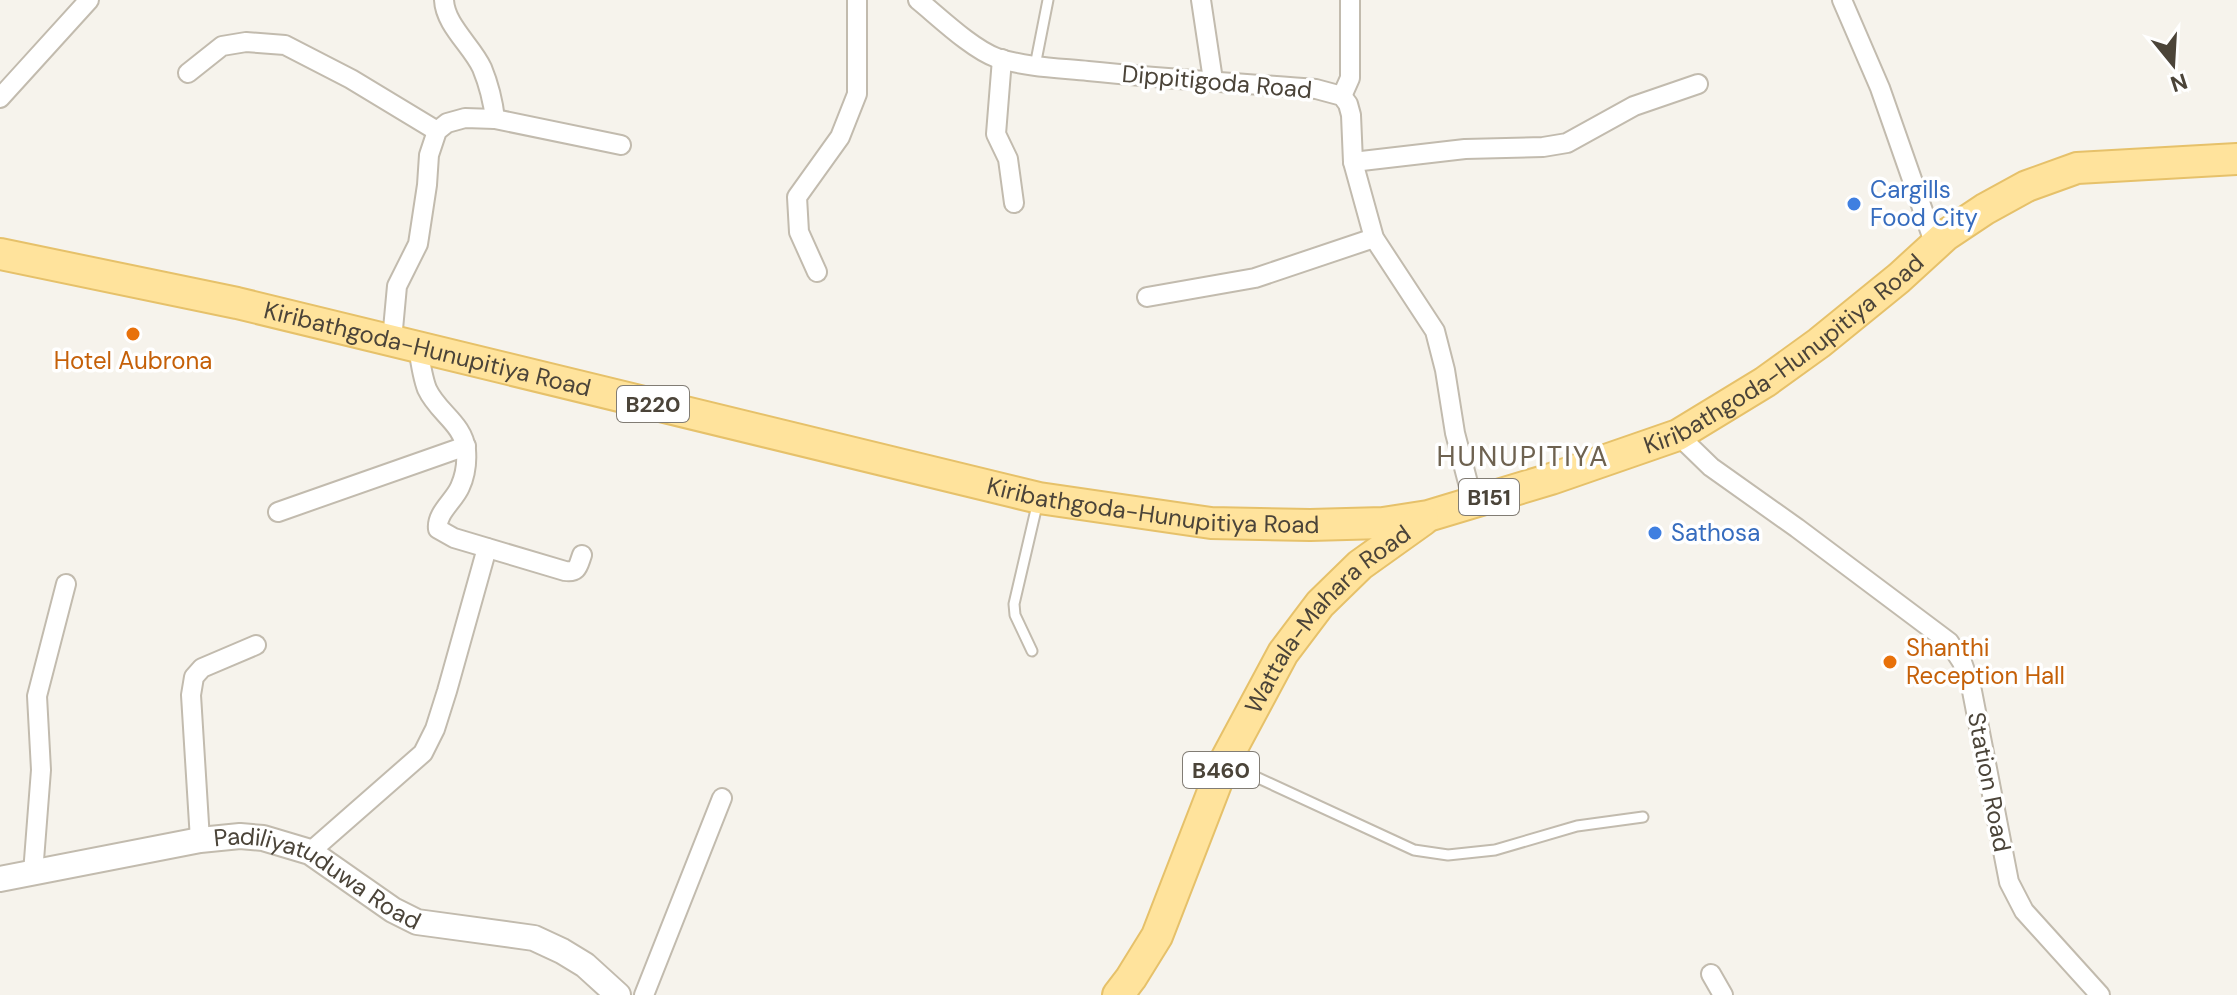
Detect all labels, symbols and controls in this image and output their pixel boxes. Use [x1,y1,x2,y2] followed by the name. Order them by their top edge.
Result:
[2133,24,2213,104] north arrow
[1121,58,1313,105] street label: Dippitigoda Road
[2167,66,2191,99] text: N
[1870,174,1978,233] place label: Cargills Food City
[1845,195,1863,213] marker: Cargills Food City
[1639,247,1930,461] street label: Kiribathgoda-Hunupitiya Road
[261,294,594,403] street label: Kiribathgoda-Hunupitiya Road
[124,325,142,343] marker: Hotel Aubrona
[54,345,212,376] place label: Hotel Aubrona
[617,386,689,422] road number: B220
[1437,438,1609,475] district label: HUNUPITIYA
[984,470,1320,540] street label: Kiribathgoda-Hunupitiya Road
[1459,479,1519,515] road number: B151
[1671,517,1760,548] place label: Sathosa
[1238,518,1417,719] street label: Wattala-Mahara Road
[1646,524,1664,542] marker: Sathosa
[1906,632,2065,691] place label: Shanthi Reception Hall
[1881,653,1899,671] marker: Shanthi Reception Hall
[1961,710,2018,854] street label: Station Road
[1183,752,1259,788] road number: B460
[212,820,426,936] street label: Padiliyatuduwa Road

